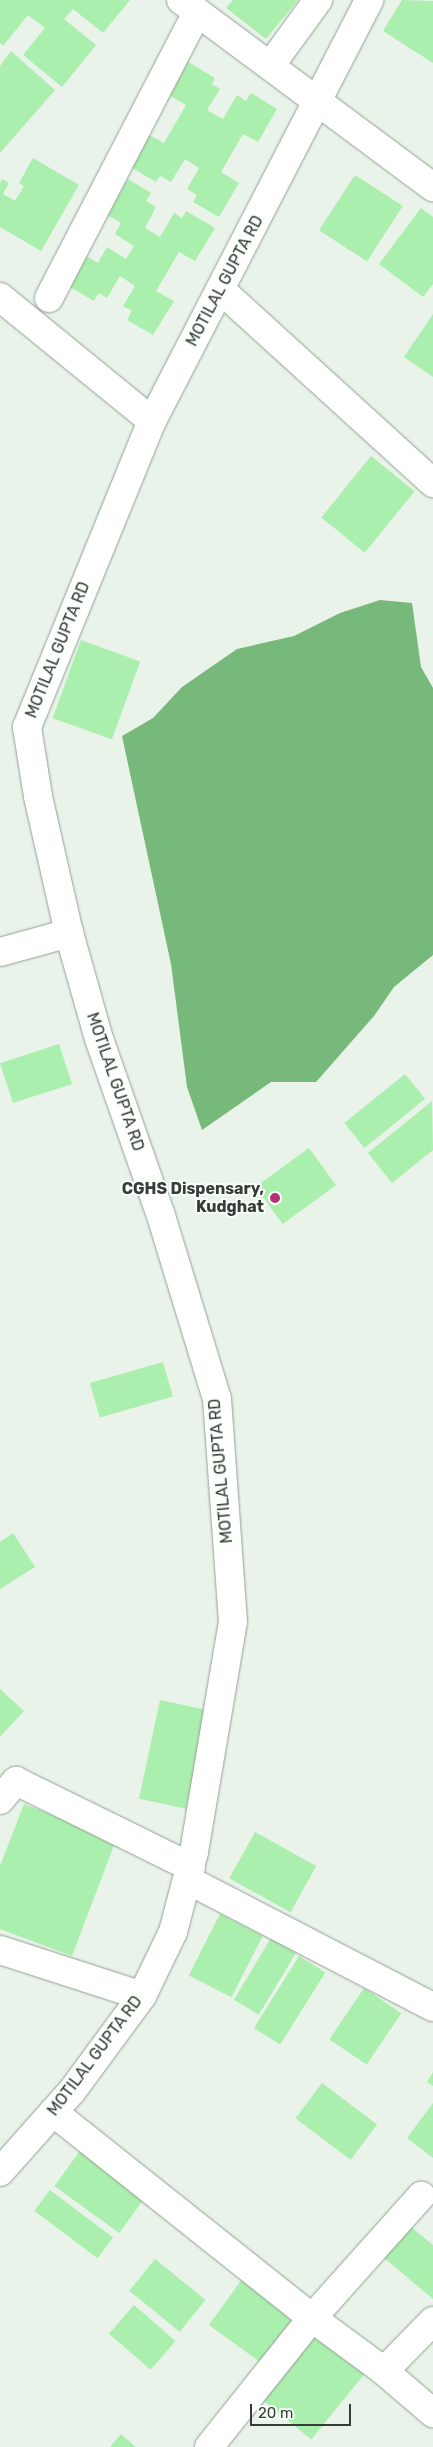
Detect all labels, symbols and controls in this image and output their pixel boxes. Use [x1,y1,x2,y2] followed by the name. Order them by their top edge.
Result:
[182,212,268,350] street label: MOTILAL GUPTA RD
[22,579,94,721] street label: MOTILAL GUPTA RD
[82,1010,148,1154] street label: MOTILAL GUPTA RD
[122,1179,264,1217] place label: CGHS Dispensary, Kudghat
[268,1191,282,1205] marker: CGHS Dispensary, Kudghat
[205,1397,237,1545] street label: MOTILAL GUPTA RD
[43,1992,147,2120] street label: MOTILAL GUPTA RD
[253,2394,354,2426] scale bar
[258,2404,293,2422] text: 20 m

